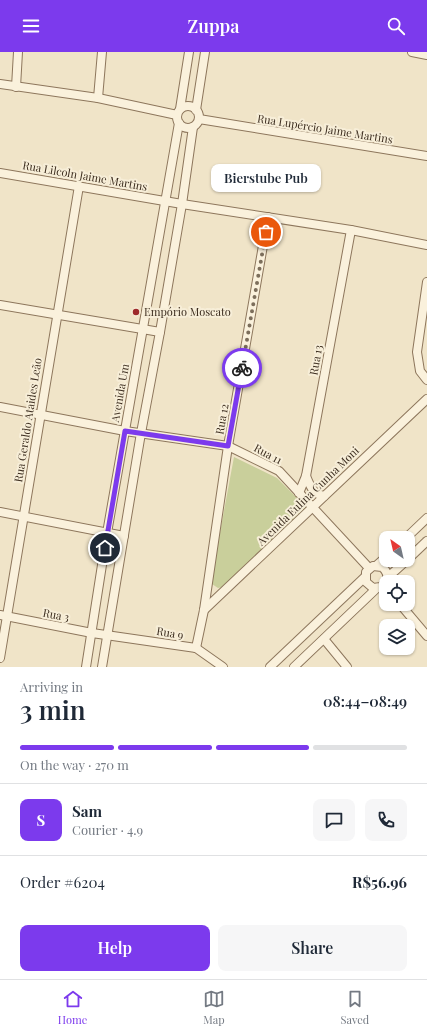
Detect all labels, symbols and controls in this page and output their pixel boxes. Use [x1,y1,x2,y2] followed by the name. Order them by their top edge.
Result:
[188,14,239,38] text: Zuppa
[20,15,42,37] icon: menu
[385,15,407,37] icon: search
[256,110,394,147] street label: Rua Lupércio Jaime Martins
[21,157,149,194] street label: Rua Lilcoln Jaime Martins
[211,164,321,192] callout: Bierstube Pub
[224,169,308,186] text: Bierstube Pub
[249,215,283,249] pin
[255,221,277,243] icon: bag
[144,304,231,319] place label: Empório Moscato
[131,307,141,317] marker: Empório Moscato
[305,344,326,376] street label: Rua 13
[222,348,262,388] courier
[10,357,45,483] street label: Rua Geraldo Ataides Leão
[231,357,253,379] icon: bike
[107,362,132,424] street label: Avenida Um
[211,402,232,435] street label: Rua 12
[252,440,285,467] street label: Rua 11
[253,443,362,549] street label: Avenida Eulina Cunha Moni
[88,531,122,565] pin
[379,531,415,567] north arrow
[379,531,415,655] map controls
[94,537,116,559] icon: home
[379,575,415,611] button: locate
[42,605,71,624] street label: Rua 3
[379,619,415,655] button: layers
[155,623,185,642] street label: Rua 9
[20,678,83,695] text: Arriving in
[323,691,407,711] text: 08:44–08:49
[20,692,86,727] text: 3 min
[20,756,129,773] text: On the way · 270 m
[313,799,355,841] button: chat
[365,799,407,841] button: phone
[72,801,102,821] text: Sam
[37,810,45,830] text: S
[72,821,143,838] text: Courier · 4.9
[20,872,105,892] text: Order #6204
[352,872,407,892] text: R$56.96
[20,925,210,971] button: Help
[218,925,407,971] button: Share
[58,988,87,1027] tab: Home
[203,988,225,1027] tab: Map
[341,988,369,1027] tab: Saved

